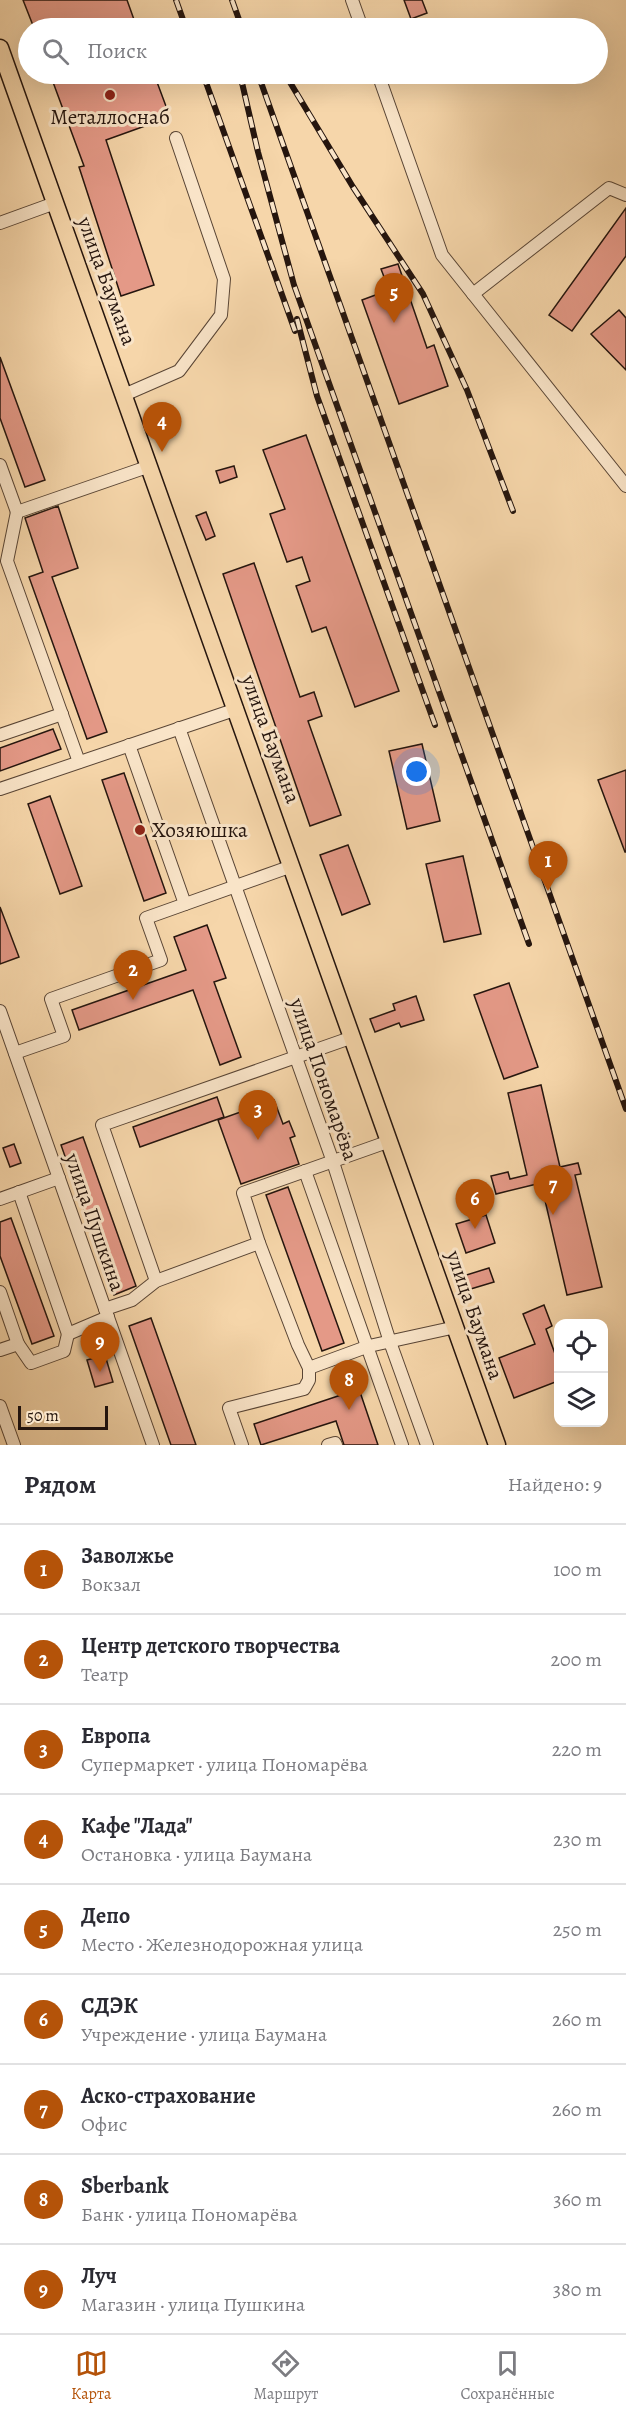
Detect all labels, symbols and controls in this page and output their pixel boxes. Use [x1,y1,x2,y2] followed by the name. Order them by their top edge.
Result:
[18,18,608,84] search box
[39,35,72,68] icon: search
[87,36,147,66] text: Поиск
[103,88,117,102] marker: Металлоснаб
[50,103,170,131] place label: Металлоснаб
[70,212,143,349] street label: улица Баумана
[374,274,414,323] pin: 5
[142,402,182,452] pin: 4
[234,670,307,807] street label: улица Баумана
[402,757,431,786] your location
[152,816,248,844] place label: Хозяюшка
[133,823,147,837] marker: Хозяюшка
[528,842,568,891] pin: 1
[114,950,152,1000] pin: 2
[283,993,365,1164] street label: улица Пономарёва
[238,1090,278,1140] pin: 3
[58,1148,132,1295] street label: улица Пушкина
[534,1166,572,1215] pin: 7
[456,1180,494,1229] pin: 6
[440,1246,510,1384] street label: улица Баумана
[554,1319,608,1427] map controls
[554,1319,608,1373] button: locate
[80,1322,120,1372] pin: 9
[330,1360,368,1410] pin: 8
[554,1373,608,1427] button: layers
[18,1403,108,1430] scale bar
[27,1405,59,1427] text: 50 m
[24,1467,96,1502] text: Рядом
[508,1471,602,1498] text: Найдено: 9
[81,1541,174,1571] text: Заволжье
[40,1556,47,1583] text: 1
[553,1556,602,1583] text: 100 m
[81,1571,141,1598] text: Вокзал
[81,1631,340,1661] text: Центр детского творчества
[39,1646,48,1673] text: 2
[551,1646,602,1673] text: 200 m
[81,1661,128,1688] text: Театр
[81,1721,151,1751] text: Европа
[39,1736,48,1763] text: 3
[552,1736,602,1763] text: 220 m
[81,1751,368,1778] text: Супермаркет · улица Пономарёва
[81,1811,193,1841] text: Кафе "Лада"
[39,1826,48,1853] text: 4
[553,1826,602,1853] text: 230 m
[81,1841,312,1868] text: Остановка · улица Баумана
[81,1901,130,1931] text: Депо
[39,1916,48,1943] text: 5
[553,1916,602,1943] text: 250 m
[81,1931,363,1958] text: Место · Железнодорожная улица
[81,1991,138,2021] text: СДЭК
[39,2006,48,2033] text: 6
[552,2006,602,2033] text: 260 m
[81,2021,327,2048] text: Учреждение · улица Баумана
[81,2081,256,2111] text: Аско-страхование
[39,2096,48,2123] text: 7
[552,2096,602,2123] text: 260 m
[81,2111,127,2138] text: Офис
[81,2171,169,2201] text: Sberbank
[39,2186,48,2213] text: 8
[553,2186,602,2213] text: 360 m
[81,2201,298,2228] text: Банк · улица Пономарёва
[81,2261,117,2291] text: Луч
[39,2276,48,2303] text: 9
[553,2276,602,2303] text: 380 m
[81,2291,305,2318] text: Магазин · улица Пушкина
[71,2347,111,2405] tab: Карта
[254,2347,318,2405] tab: Маршрут
[461,2347,555,2405] tab: Сохранённые

